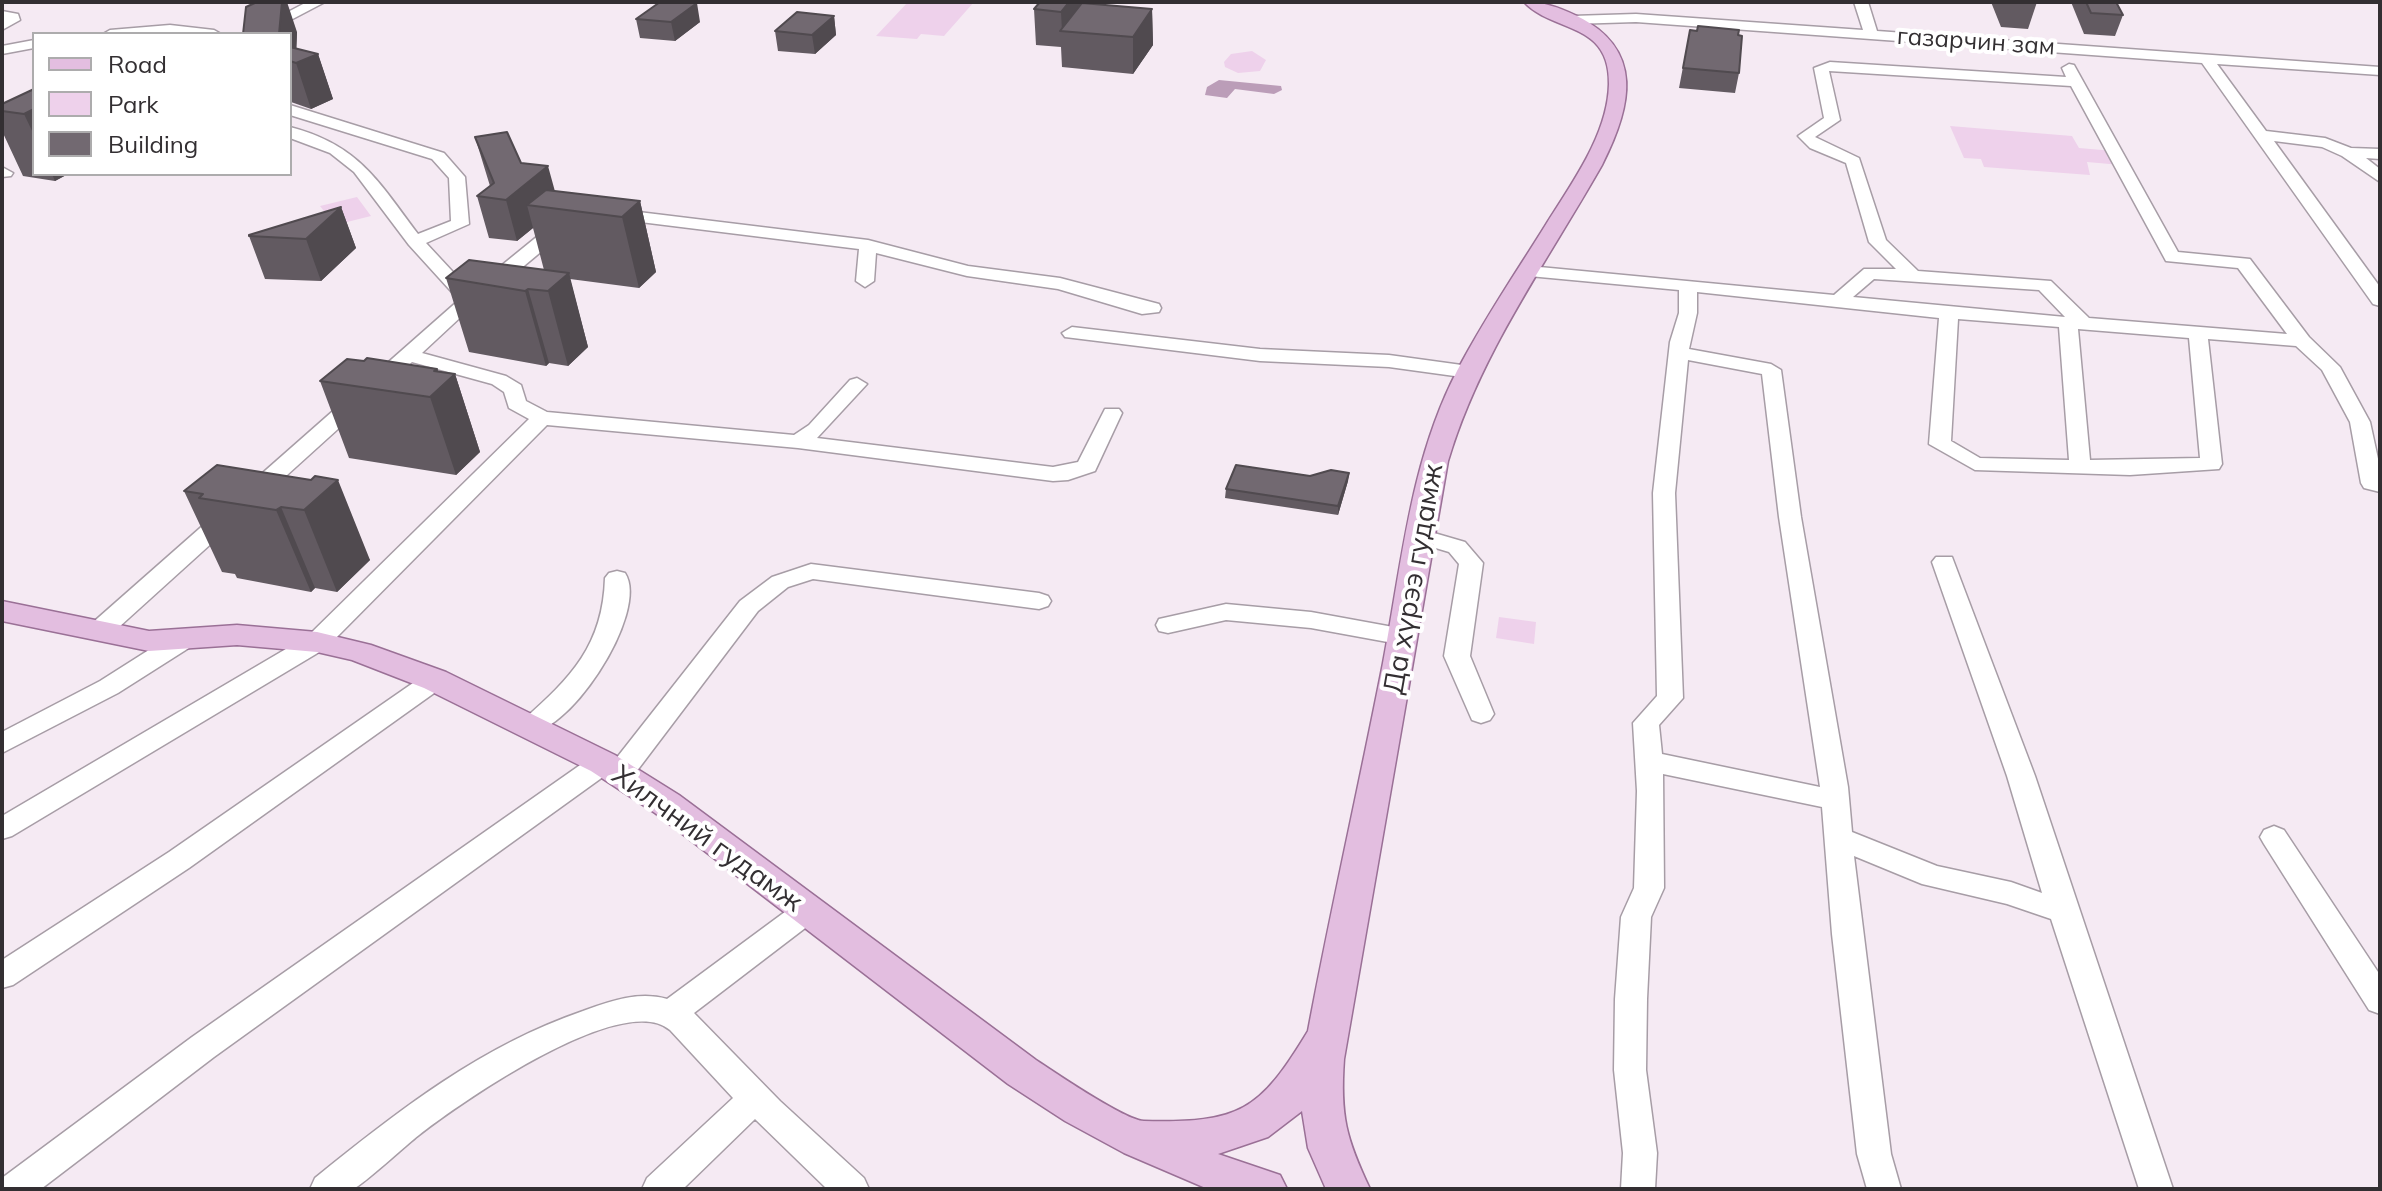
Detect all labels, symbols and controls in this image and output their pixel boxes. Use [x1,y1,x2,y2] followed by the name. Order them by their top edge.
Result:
[1896,22,2056,62] street label: газарчин зам
[32,32,292,176] legend
[108,49,167,79] text: Road
[108,89,159,119] text: Park
[108,129,198,159] text: Building
[1377,461,1451,697] street label: Да хүрээ гудамж
[605,759,809,919] street label: Хилчний гудамж

